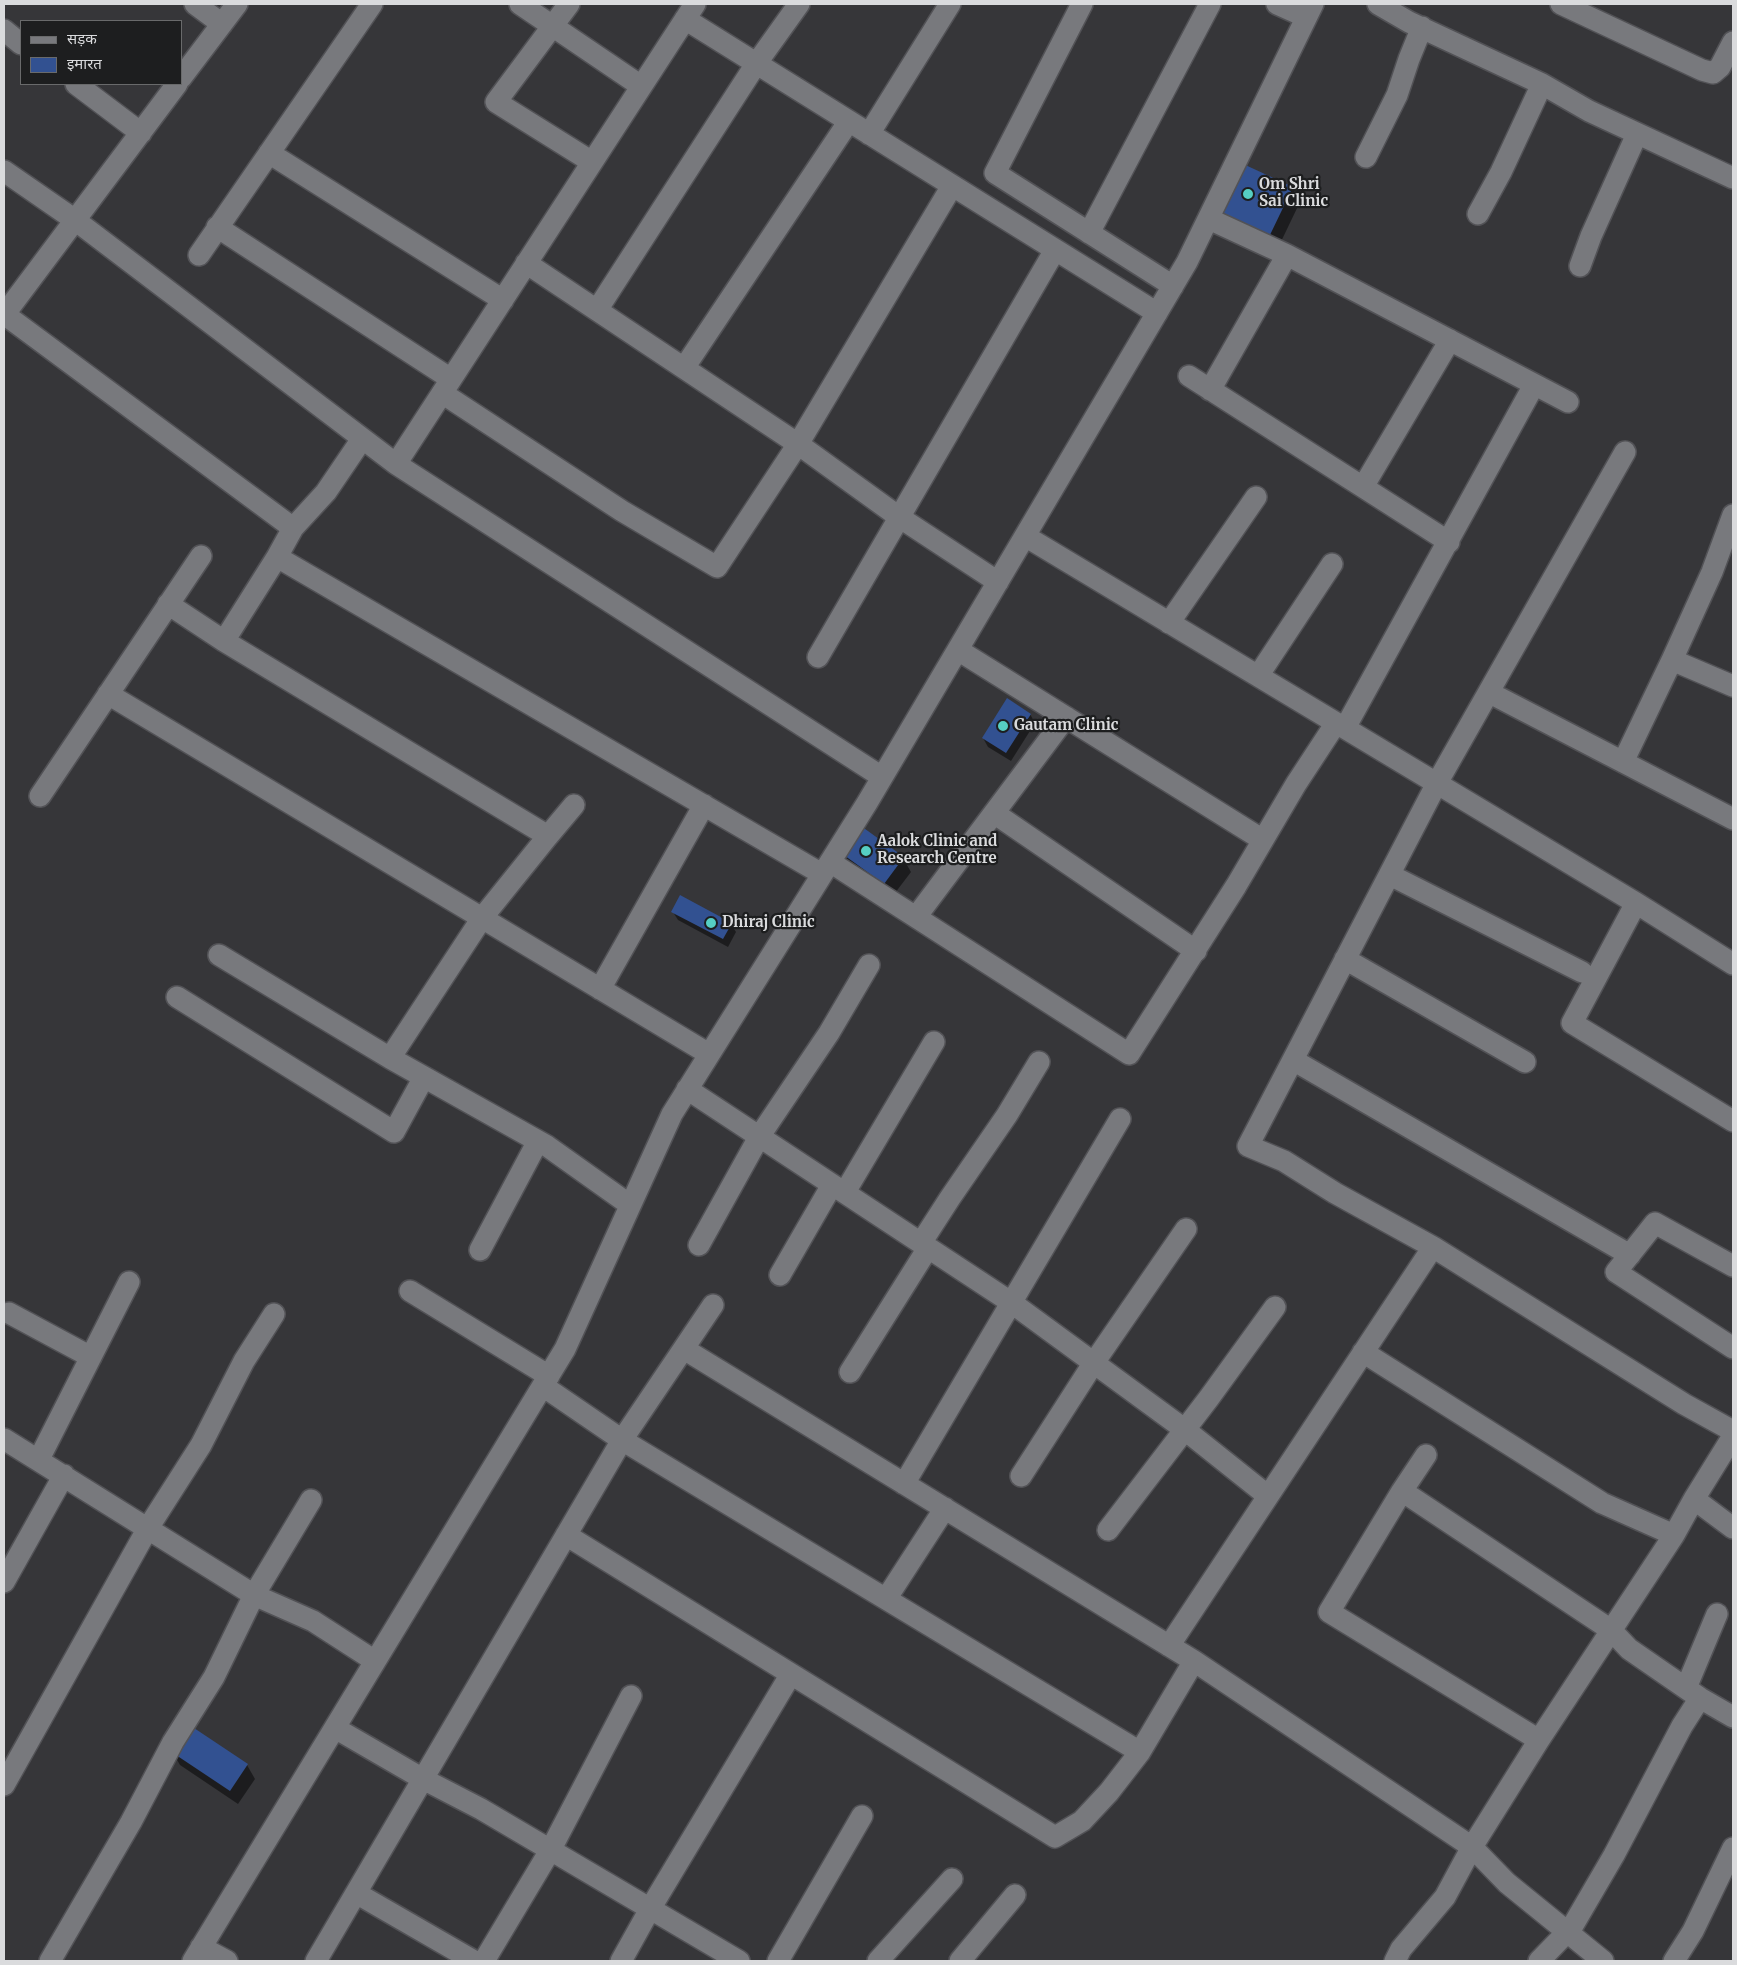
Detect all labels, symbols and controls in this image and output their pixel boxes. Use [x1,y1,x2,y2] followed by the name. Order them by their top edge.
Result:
[20,20,182,85] legend
[67,29,97,48] text: सड़क
[67,54,102,73] text: इमारत
[1259,176,1328,211] place label: Om Shri Sai Clinic
[1241,187,1255,201] marker: Om Shri Sai Clinic
[1014,717,1118,735] place label: Gautam Clinic
[996,719,1010,733] marker: Gautam Clinic
[877,833,997,868] place label: Aalok Clinic and Research Centre
[859,844,873,858] marker: Aalok Clinic and Research Centre
[722,914,815,932] place label: Dhiraj Clinic
[704,916,718,930] marker: Dhiraj Clinic

